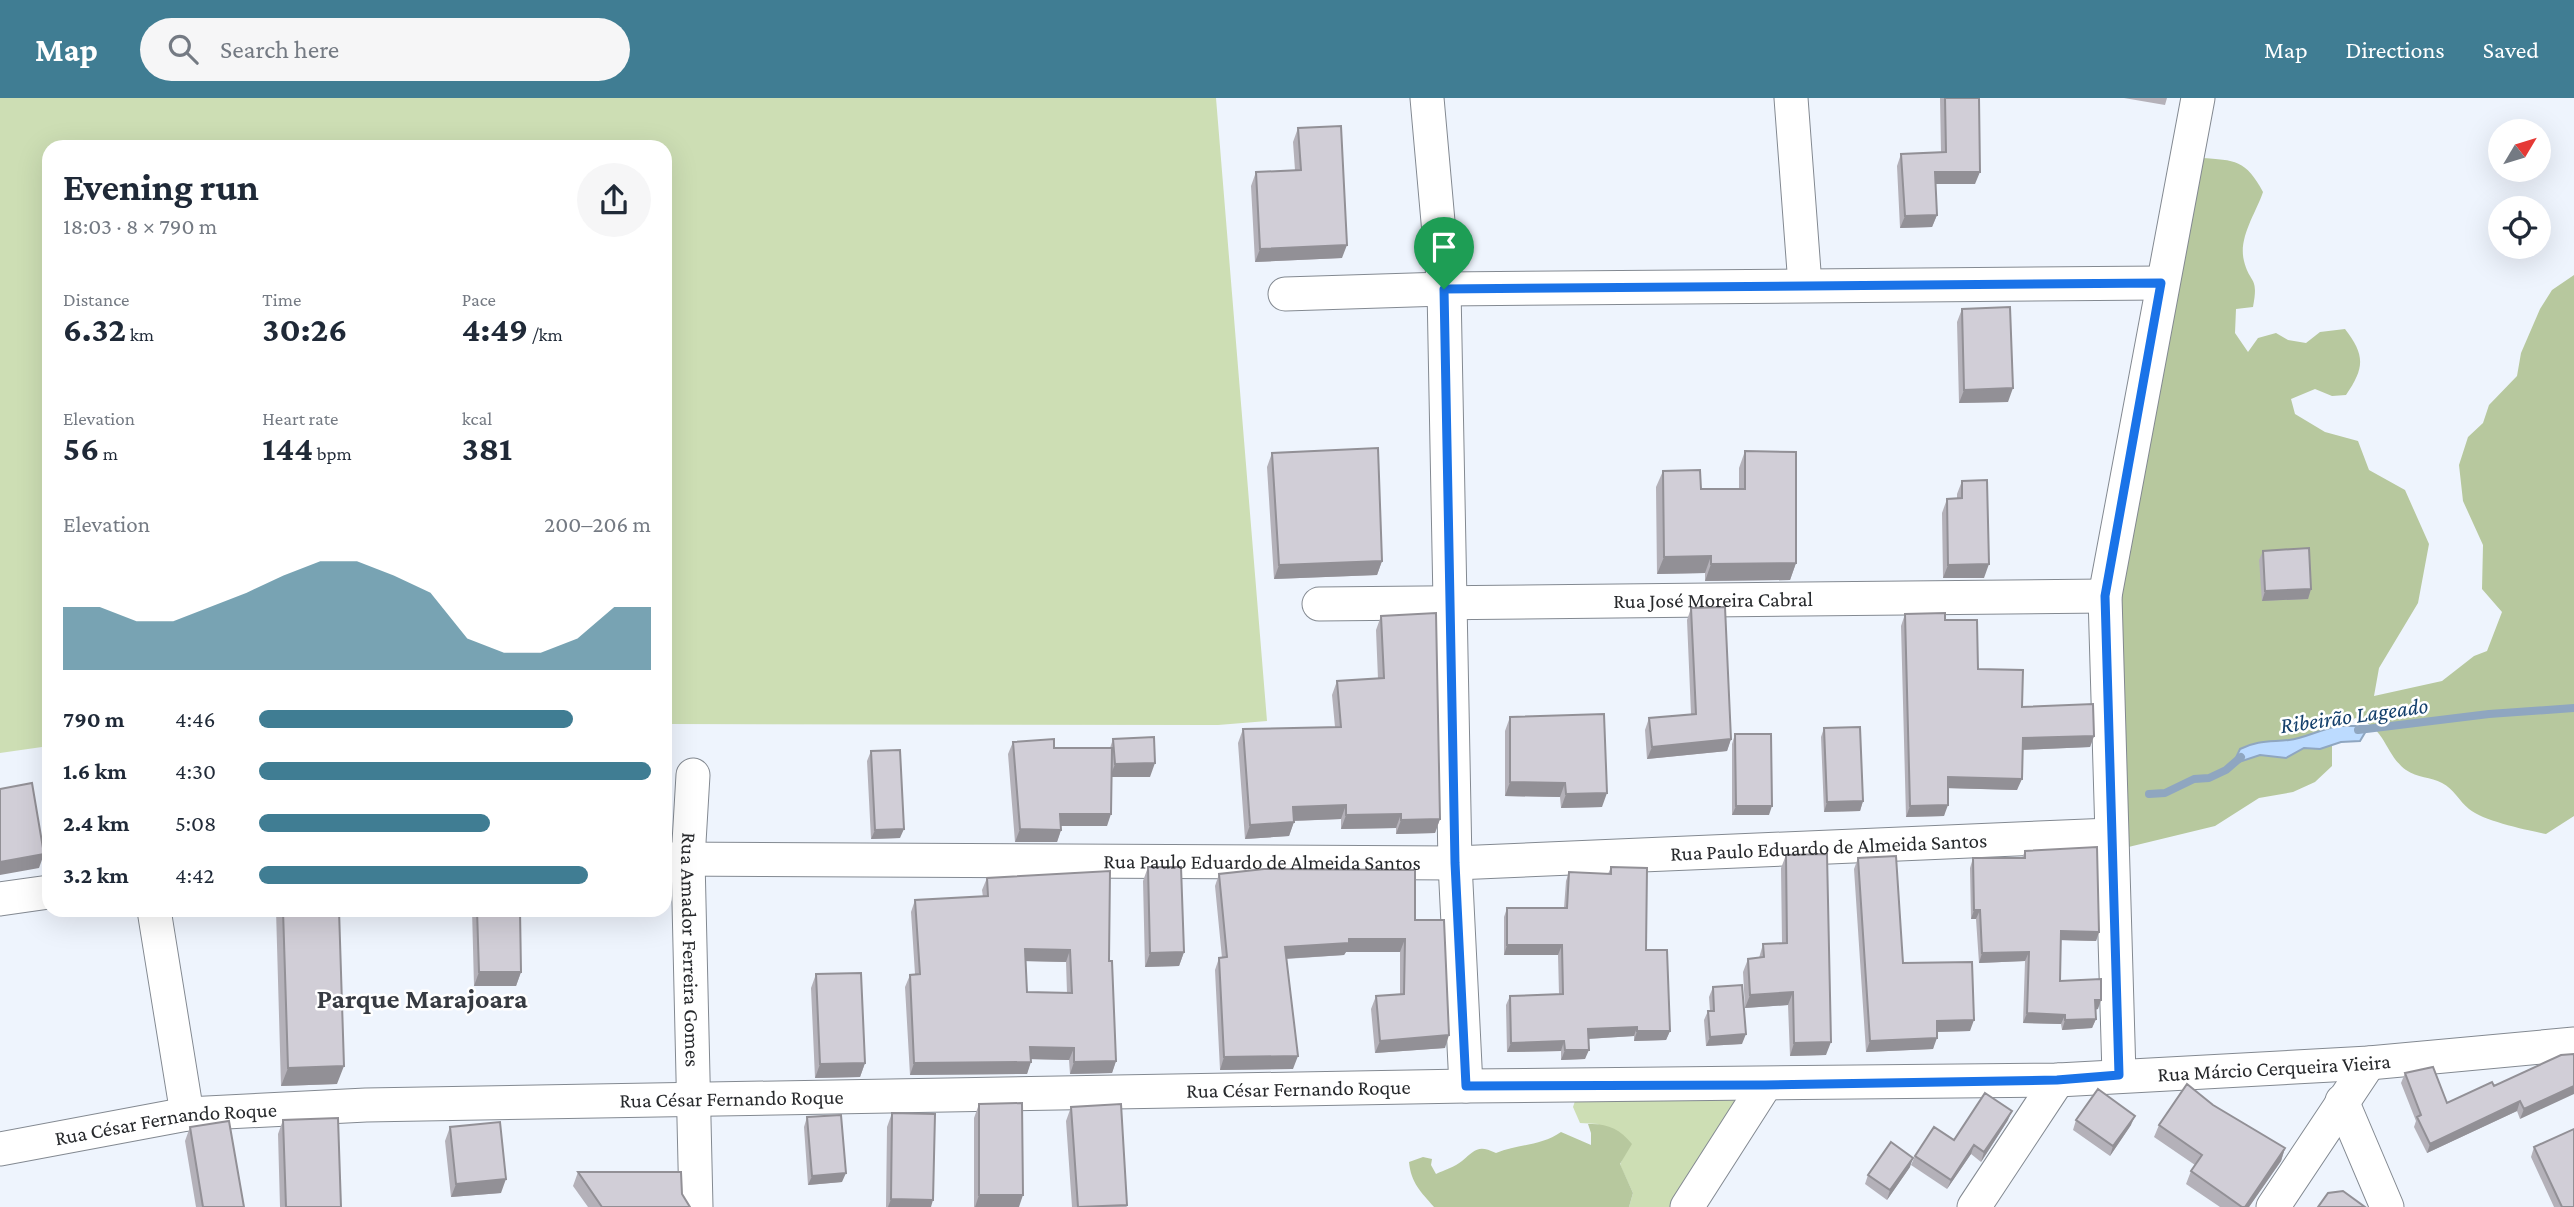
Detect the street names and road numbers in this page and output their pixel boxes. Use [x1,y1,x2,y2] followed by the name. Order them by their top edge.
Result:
[1613,587,1813,613] street label: Rua José Moreira Cabral
[1670,828,1988,866] street label: Rua Paulo Eduardo de Almeida Santos
[676,832,705,1067] street label: Rua Amador Ferreira Gomes
[1103,849,1421,875] street label: Rua Paulo Eduardo de Almeida Santos
[2157,1049,2392,1087] street label: Rua Márcio Cerqueira Vieira
[1186,1075,1411,1103] street label: Rua César Fernando Roque
[619,1085,844,1113] street label: Rua César Fernando Roque
[53,1097,277,1151] street label: Rua César Fernando Roque

